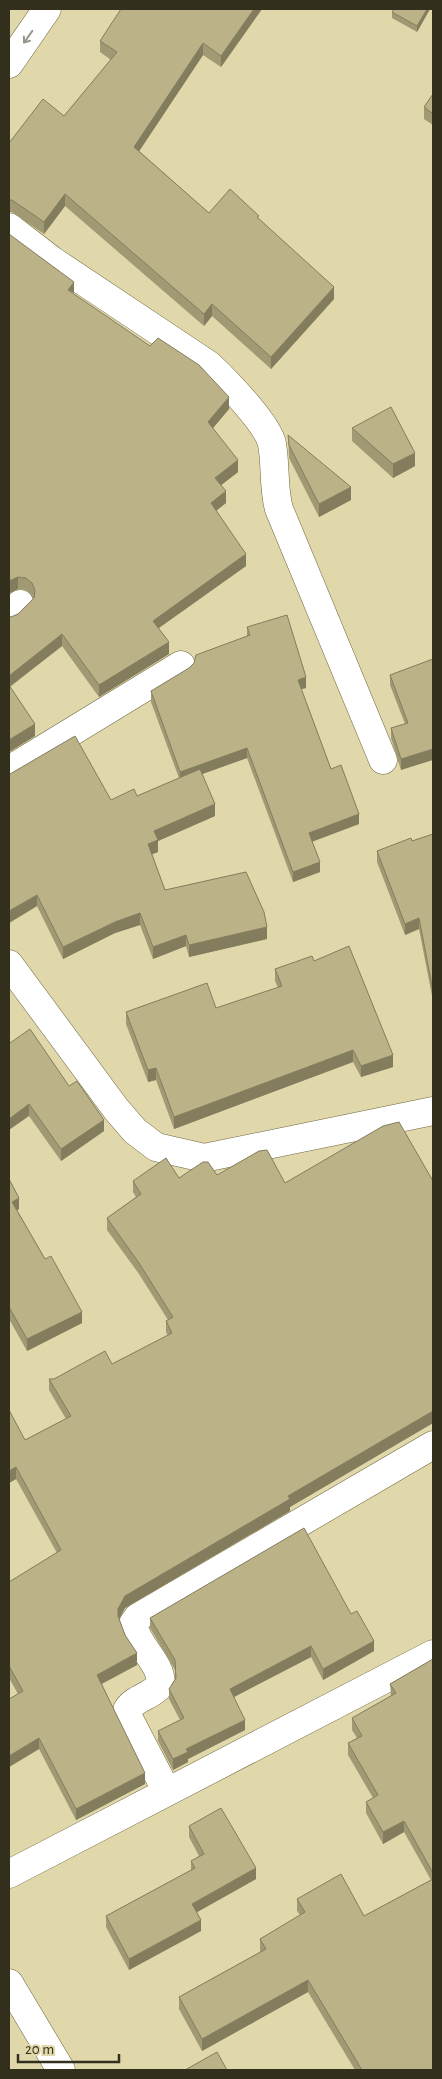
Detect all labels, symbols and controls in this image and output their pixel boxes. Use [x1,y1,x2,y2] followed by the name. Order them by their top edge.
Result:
[23,29,33,43] one-way arrow
[18,2032,119,2064] scale bar
[25,2042,54,2057] text: 20 m

